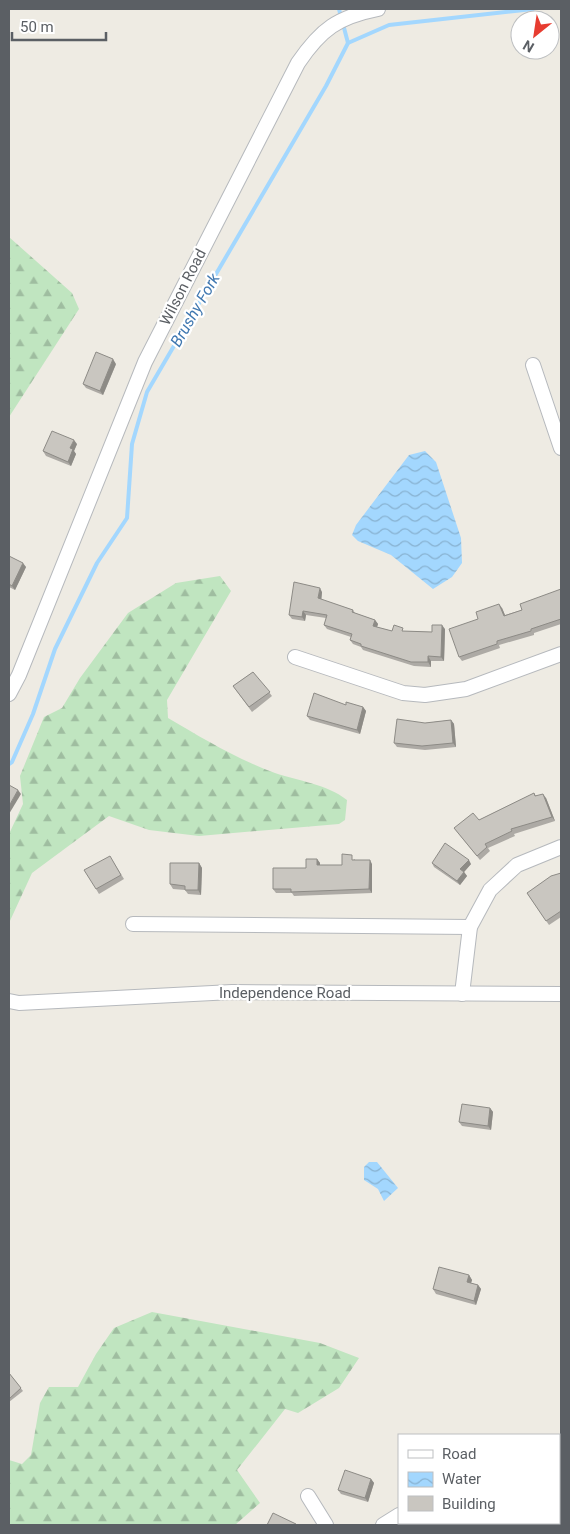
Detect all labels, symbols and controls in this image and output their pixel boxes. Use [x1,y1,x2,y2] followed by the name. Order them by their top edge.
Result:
[12,10,106,42] scale bar
[510,10,560,60] north arrow
[20,18,54,36] text: 50 m
[520,37,537,56] text: N
[156,246,210,328] street label: Wilson Road
[166,269,224,350] water label: Brushy Fork
[219,984,351,1002] street label: Independence Road
[398,1434,560,1524] legend
[442,1445,476,1463] text: Road
[442,1470,481,1488] text: Water
[442,1495,496,1513] text: Building

